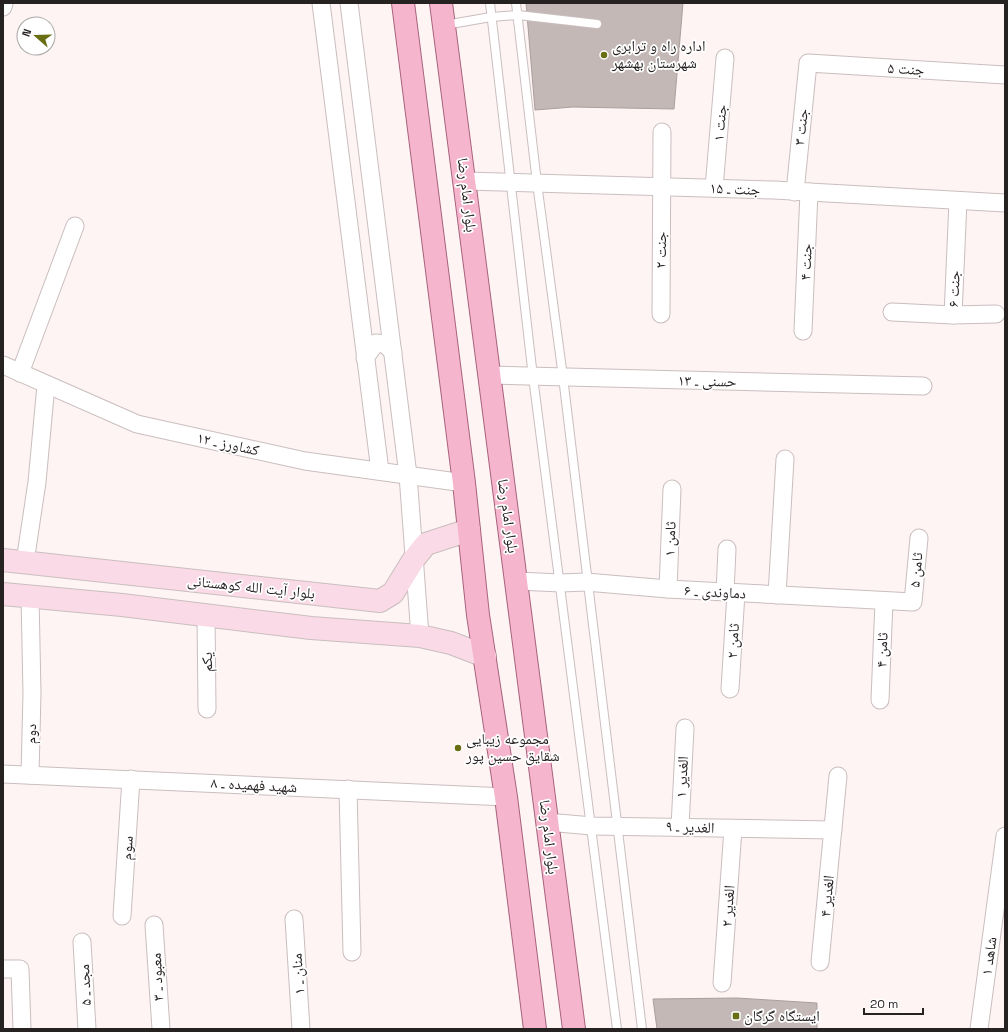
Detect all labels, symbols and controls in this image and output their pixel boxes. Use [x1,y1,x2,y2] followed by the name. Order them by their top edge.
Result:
[16,16,56,56] north arrow
[19,27,34,38] text: N
[611,36,706,73] place label: اداره راه و ترابری شهرستان بهشهر
[599,50,609,60] marker: اداره راه و ترابری شهرستان بهشهر
[887,58,925,79] street label: جنت ۵
[708,103,731,142] street label: جنت ۱
[789,107,812,146] street label: جنت ۳
[453,157,481,233] street label: بلوار امام رضا
[709,178,761,199] street label: جنت ـ ۱۵
[651,231,670,268] street label: جنت ۲
[795,243,816,281] street label: جنت ۴
[943,270,964,308] street label: جنت ۶
[678,370,737,392] street label: حسنی ـ ۱۳
[195,428,261,459] street label: کشاورز ـ ۱۲
[493,478,523,554] street label: بلوار امام رضا
[659,521,681,557] street label: ثامن ۱
[905,552,927,588] street label: ثامن ۵
[186,570,316,604] street label: بلوار آیت الله کوهستانی
[684,580,746,604] street label: دماوندی ـ ۶
[722,623,744,659] street label: ثامن ۲
[871,632,893,668] street label: ثامن ۴
[197,652,217,672] street label: یکم
[21,724,41,744] street label: دوم
[465,729,560,766] place label: مجموعه زیبایی شقایق حسین پور
[453,743,463,753] marker: مجموعه زیبایی شقایق حسین پور
[671,756,692,798] street label: الغدیر ۱
[210,773,298,796] street label: شهید فهمیده ـ ۸
[535,799,563,875] street label: بلوار امام رضا
[665,816,715,837] street label: الغدیر ـ ۹
[116,835,138,861] street label: سوم
[815,874,838,918] street label: الغدیر ۴
[717,884,738,928] street label: الغدیر ۲
[976,935,1001,977] street label: شاهد ۱
[146,952,167,1002] street label: معبود ـ ۳
[287,952,309,995] street label: منان ـ ۱
[74,964,95,1006] street label: مجد ـ ۵
[864,990,923,1016] scale bar
[870,996,898,1012] text: 20 m
[744,1006,820,1026] place label: ایستگاه گرگان
[731,1011,741,1021] marker: ایستگاه گرگان

